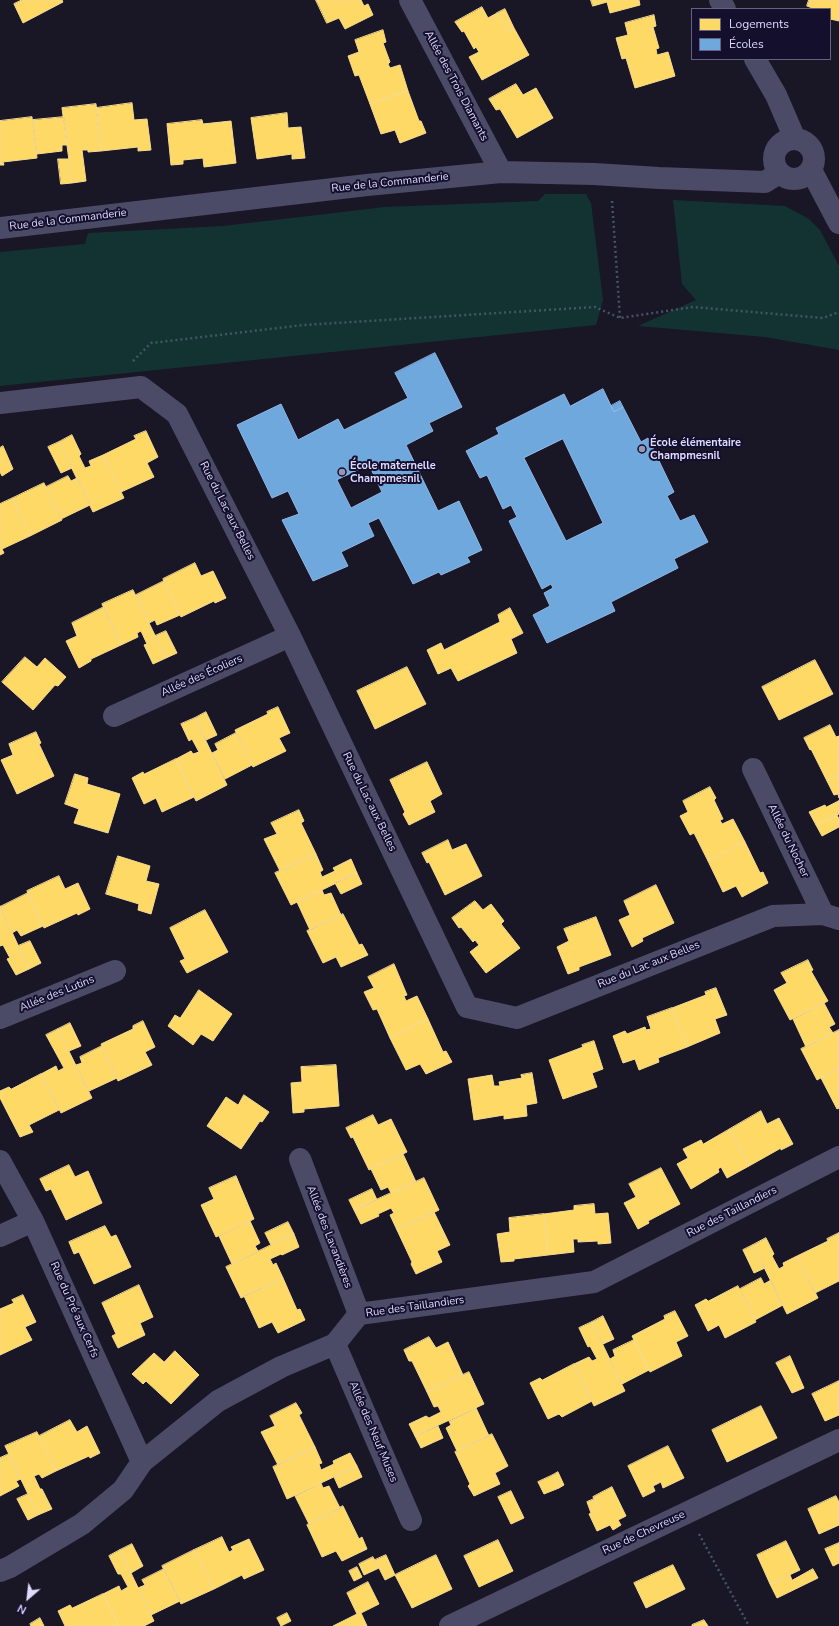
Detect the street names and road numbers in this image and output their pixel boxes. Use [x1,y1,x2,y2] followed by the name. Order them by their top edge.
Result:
[421,29,491,143] street label: Allée des Trois Diamants
[331,170,449,196] street label: Rue de la Commanderie
[9,206,127,234] street label: Rue de la Commanderie
[196,460,258,562] street label: Rue du Lac aux Belles
[159,652,245,700] street label: Allée des Écoliers
[339,750,399,854] street label: Rue du Lac aux Belles
[765,802,811,880] street label: Allée du Nocher
[596,938,702,992] street label: Rue du Lac aux Belles
[18,973,96,1015] street label: Allée des Lutins
[303,1184,355,1290] street label: Allée des Lavandières
[685,1184,779,1240] street label: Rue des Taillandiers
[47,1260,101,1360] street label: Rue du Pré aux Cerfs
[365,1294,465,1320] street label: Rue des Taillandiers
[346,1380,400,1484] street label: Allée des Neuf Muses
[601,1508,687,1558] street label: Rue de Chevreuse

